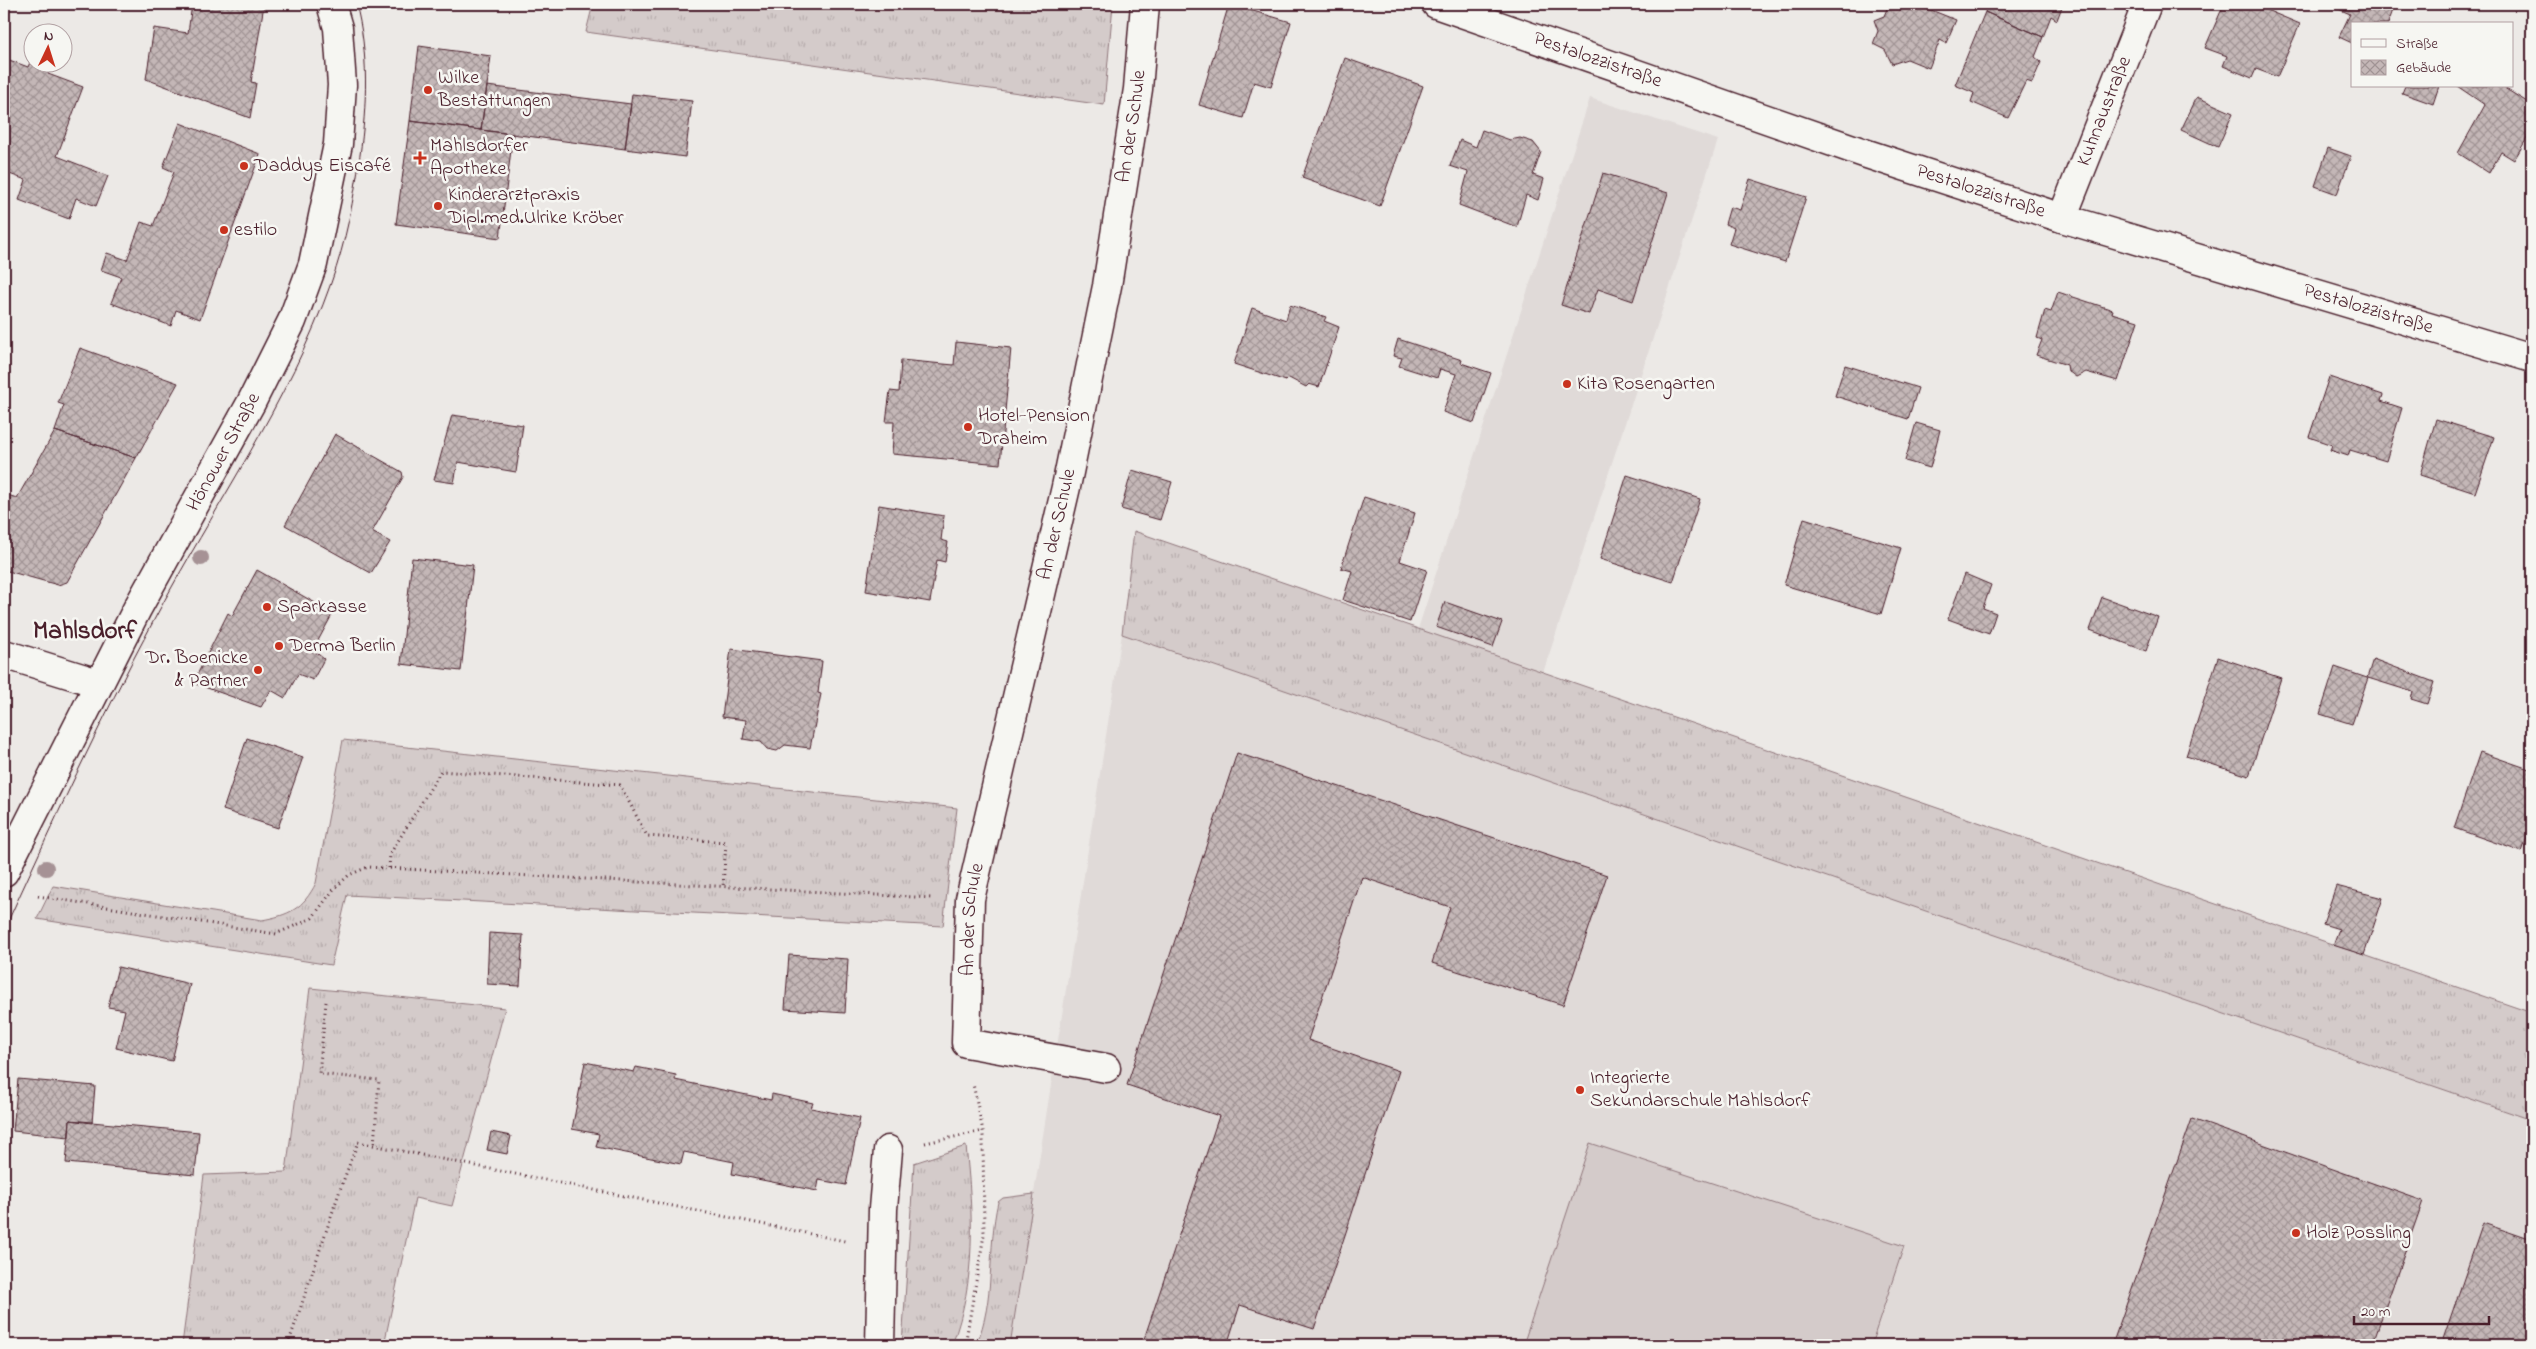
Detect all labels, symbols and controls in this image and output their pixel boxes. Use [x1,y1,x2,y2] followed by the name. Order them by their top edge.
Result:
[22,22,72,72] north arrow
[2351,22,2514,88] legend
[1529,24,1666,96] street label: Pestalozzistraße
[43,26,54,47] text: N
[2396,33,2438,55] text: Straße
[2070,52,2139,170] street label: Kuhnaustraße
[2396,57,2452,79] text: Gebäude
[437,64,551,117] place label: Wilke Bestattungen
[1109,69,1154,185] street label: An der Schule
[422,84,434,96] marker: Wilke Bestattungen
[430,132,529,184] place label: Mahlsdorfer Apotheke
[253,152,391,181] place label: Daddys Eiscafé
[414,152,426,164] marker: Mahlsdorfer Apotheke
[1912,157,2049,226] street label: Pestalozzistraße
[238,160,250,172] marker: Daddys Eiscafé
[447,181,625,233] place label: Kinderarztpraxis Dipl.med.Ulrike Kröber
[432,200,444,212] marker: Kinderarztpraxis Dipl.med.Ulrike Kröber
[234,216,277,245] place label: estilo
[218,224,230,236] marker: estilo
[2299,276,2437,342] street label: Pestalozzistraße
[1577,370,1715,400] place label: Kita Rosengarten
[1561,378,1573,390] marker: Kita Rosengarten
[179,388,268,517] street label: Hönower Straße
[977,402,1090,454] place label: Hotel-Pension Draheim
[962,421,974,433] marker: Hotel-Pension Draheim
[1030,466,1084,583] street label: An der Schule
[277,593,367,622] place label: Sparkasse
[261,601,273,613] marker: Sparkasse
[33,614,138,650] district label: Mahlsdorf
[288,632,396,661] place label: Derma Berlin
[273,640,285,652] marker: Derma Berlin
[144,644,249,696] place label: Dr. Boenicke & Partner
[252,664,264,676] marker: Dr. Boenicke & Partner
[953,860,992,976] street label: An der Schule
[1590,1064,1811,1116] place label: Integrierte Sekundarschule Mahlsdorf
[1574,1084,1586,1096] marker: Integrierte Sekundarschule Mahlsdorf
[2306,1219,2411,1249] place label: Holz Possling
[2290,1227,2302,1239] marker: Holz Possling
[2354,1294,2488,1326] scale bar
[2361,1301,2391,1323] text: 20 m

